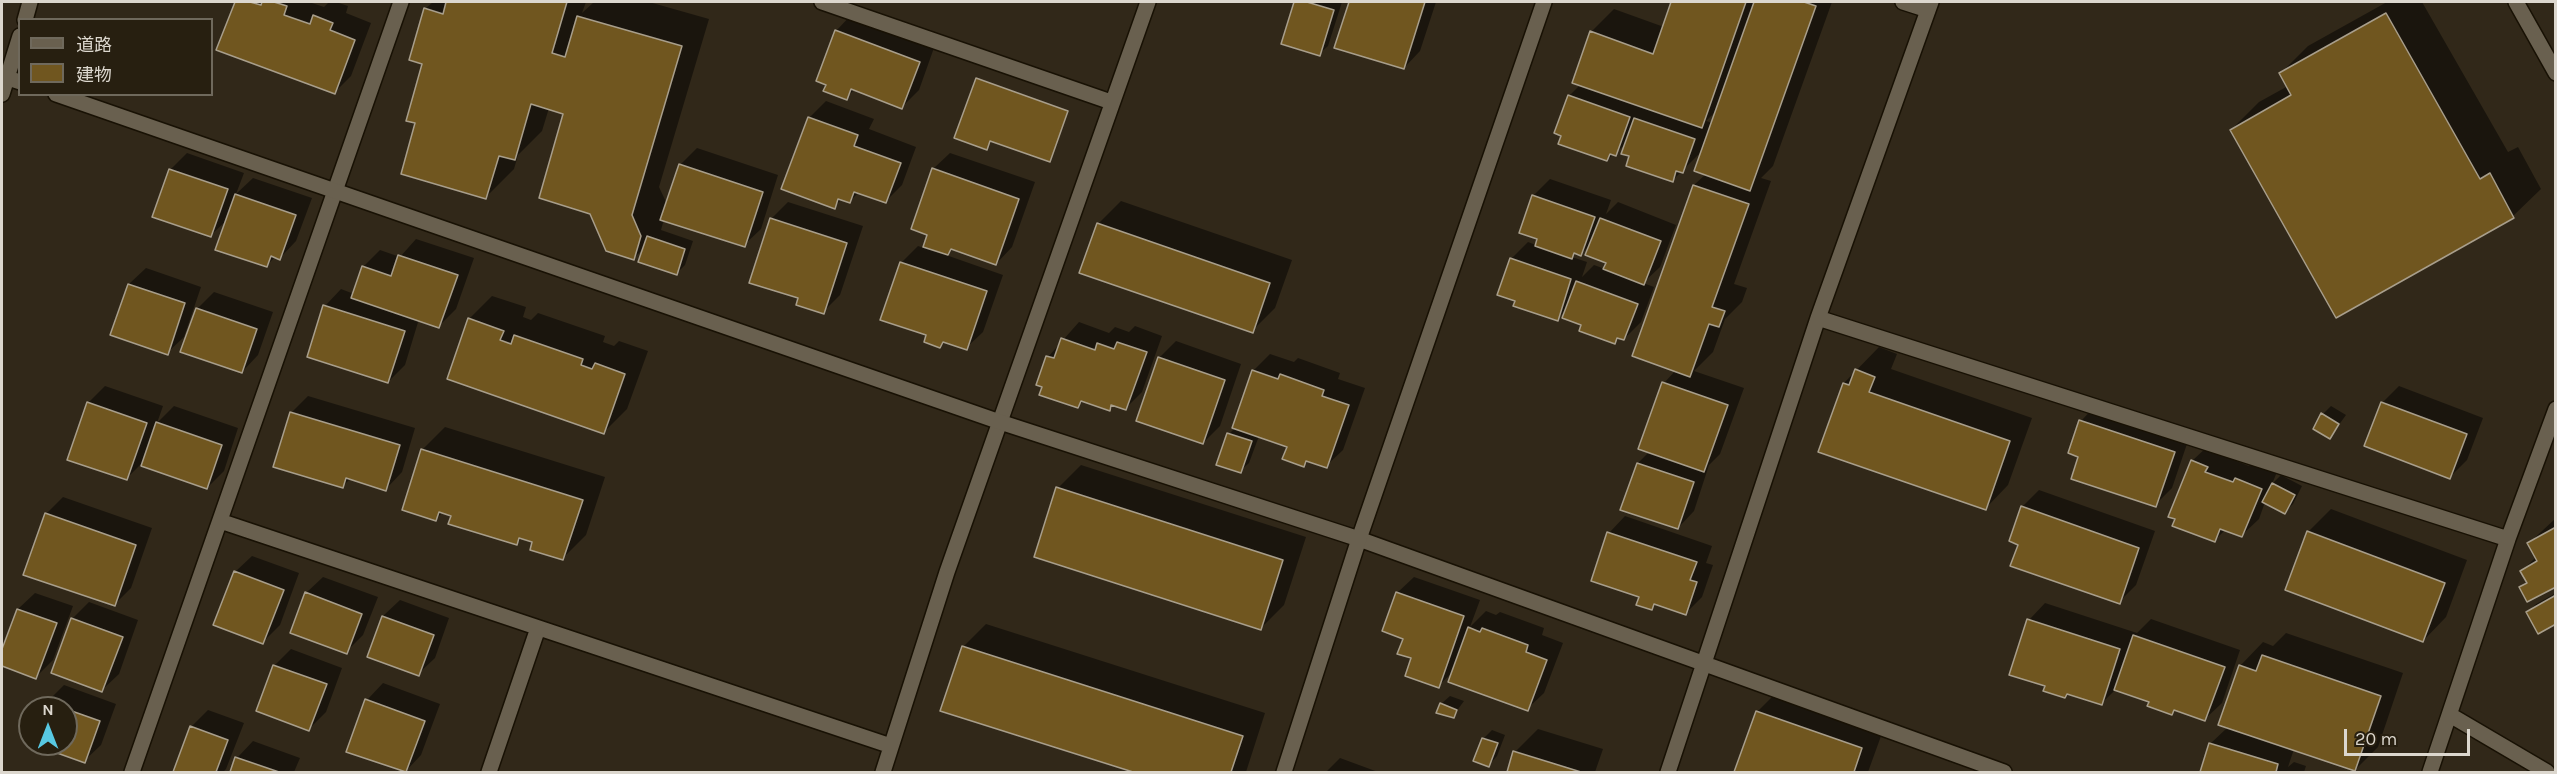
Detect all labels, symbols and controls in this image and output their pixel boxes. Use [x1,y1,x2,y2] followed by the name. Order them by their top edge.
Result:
[18,18,213,96] legend
[76,34,112,56] text: 道路
[76,64,112,86] text: 建物
[18,696,78,756] north arrow
[42,700,54,719] text: N
[2347,717,2473,755] scale bar
[2355,728,2397,750] text: 20 m

